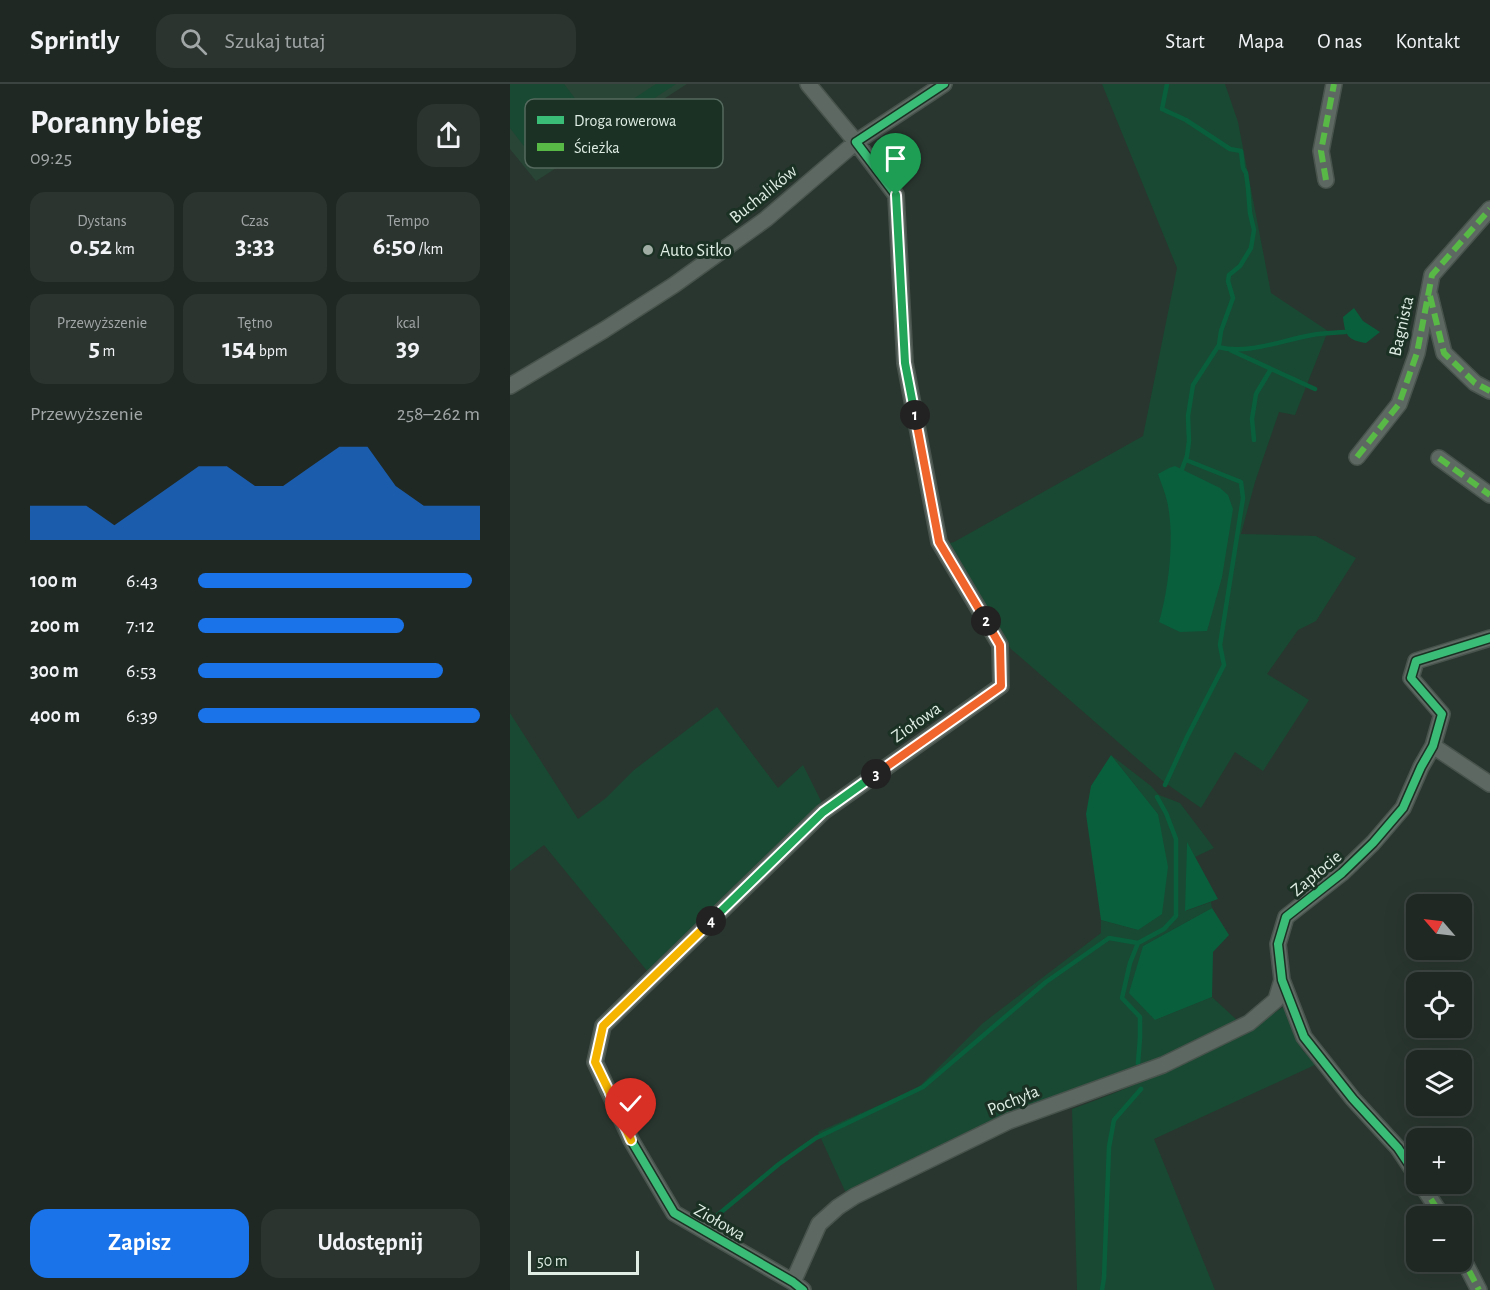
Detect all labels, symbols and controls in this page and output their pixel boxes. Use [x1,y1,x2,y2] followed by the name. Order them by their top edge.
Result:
[156,14,576,68] search box
[177,25,210,58] icon: search
[30,27,120,55] text: Sprintly
[225,30,326,52] text: Szukaj tutaj
[1165,31,1205,52] text: Start
[1238,31,1284,52] text: Mapa
[1317,31,1362,52] text: O nas
[1395,31,1460,52] text: Kontakt
[525,99,723,168] legend
[417,104,480,167] button: share
[30,107,202,140] text: Poranny bieg
[574,113,676,129] text: Droga rowerowa
[870,133,921,195] pin
[574,137,620,156] text: Ścieżka
[879,142,912,175] icon: arrive
[30,148,72,168] text: 09:25
[727,162,801,227] street label: Buchalików
[77,213,127,229] text: Dystans
[241,213,269,229] text: Czas
[387,213,429,229] text: Tempo
[69,233,112,259] text: 0.52
[235,233,275,259] text: 3:33
[373,233,416,259] text: 6:50
[112,241,135,257] text: km
[416,241,443,257] text: /km
[660,242,732,260] place label: Auto Sitko
[641,243,655,257] marker: Auto Sitko
[1386,294,1418,358] street label: Bagnista
[57,315,147,331] text: Przewyższenie
[237,315,273,331] text: Tętno
[396,315,420,331] text: kcal
[89,335,100,361] text: 5
[222,335,256,361] text: 154
[396,335,420,361] text: 39
[100,343,115,359] text: m
[256,343,288,359] text: bpm
[900,400,930,430] pin: 1
[30,404,143,424] text: Przewyższenie
[397,404,480,424] text: 258–262 m
[912,407,918,423] text: 1
[30,571,77,591] text: 100 m
[126,571,158,591] text: 6:43
[971,606,1001,636] pin: 2
[982,613,990,629] text: 2
[30,616,79,636] text: 200 m
[126,616,155,636] text: 7:12
[30,661,79,681] text: 300 m
[126,661,157,681] text: 6:53
[888,699,945,746] street label: Ziołowa
[30,706,80,726] text: 400 m
[126,706,158,726] text: 6:39
[861,759,891,789] pin: 3
[873,766,879,782] text: 3
[1288,848,1345,900] street label: Zapłocie
[1406,894,1472,960] north arrow
[1406,894,1472,1272] map controls
[696,906,726,936] pin: 4
[707,913,715,929] text: 4
[1406,972,1472,1038] button: locate
[1406,1050,1472,1116] button: layers
[605,1078,656,1140] pin
[985,1082,1042,1119] street label: Pochyła
[614,1087,647,1120] icon: check
[1406,1128,1472,1194] button: +
[691,1201,748,1245] street label: Ziołowa
[1406,1206,1472,1272] button: −
[30,1209,249,1278] button: Zapisz
[261,1209,480,1278] button: Udostępnij
[528,1248,639,1276] scale bar
[537,1253,568,1269] text: 50 m

